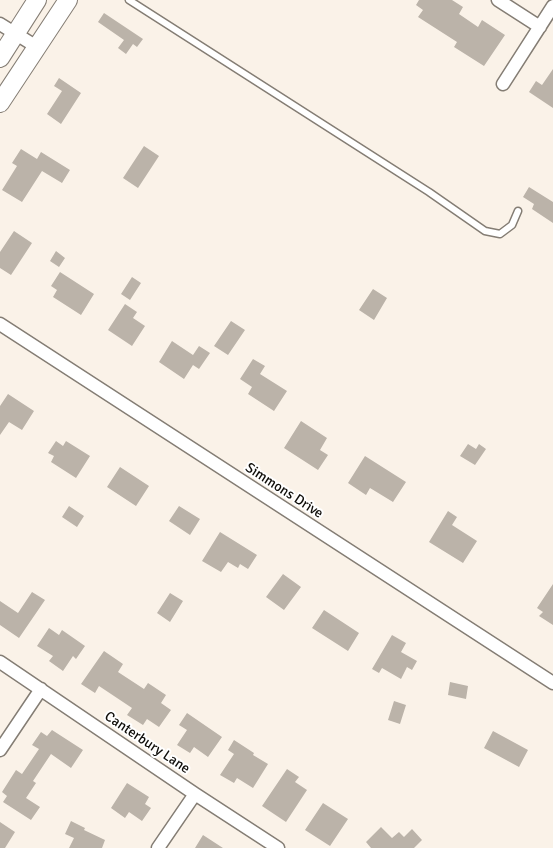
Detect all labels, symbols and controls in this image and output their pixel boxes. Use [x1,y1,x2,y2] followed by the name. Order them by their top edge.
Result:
[242,460,326,522] street label: Simmons Drive
[101,708,193,778] street label: Canterbury Lane

